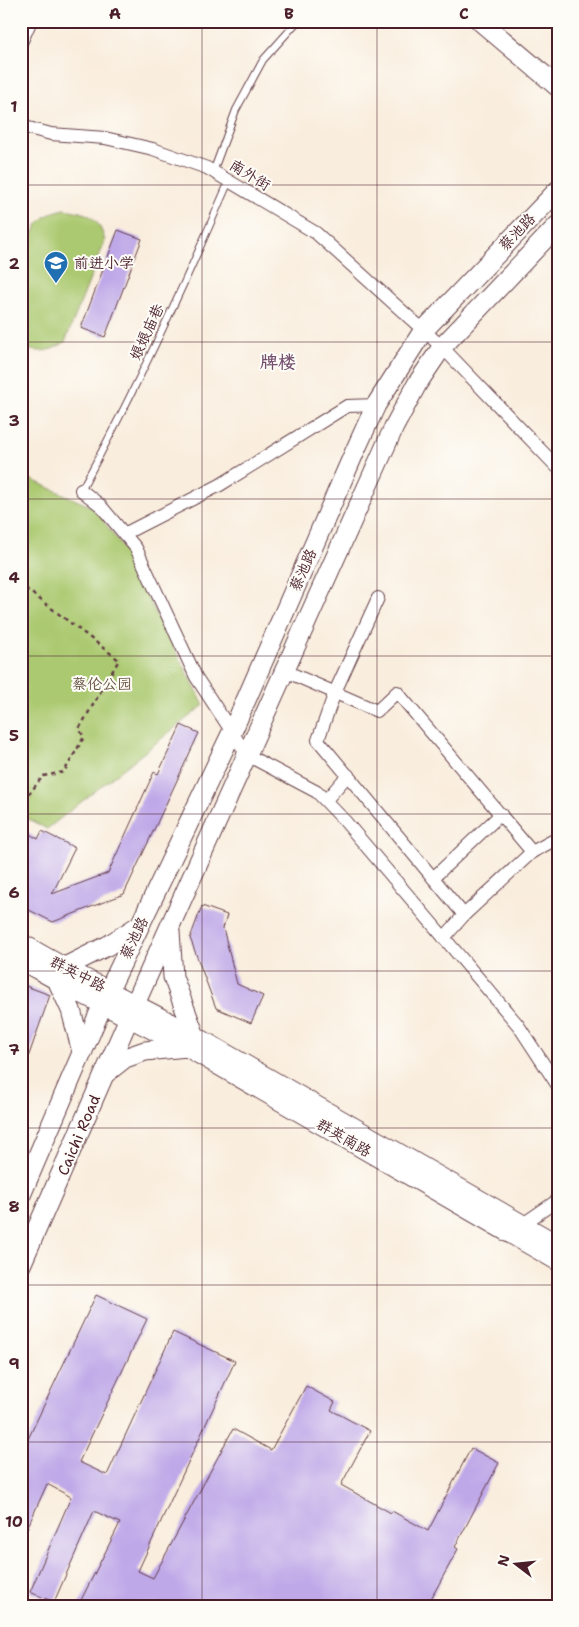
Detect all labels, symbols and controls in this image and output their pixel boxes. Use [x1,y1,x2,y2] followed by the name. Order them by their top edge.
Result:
[109,3,121,24] text: A
[284,3,294,24] text: B
[459,3,469,24] text: C
[10,96,18,117] text: 1
[226,155,274,195] street label: 南外街
[494,209,540,255] street label: 蔡池路
[43,250,69,284] school or university icon: 前进小学
[8,253,20,274] text: 2
[74,253,134,273] place label: 前进小学
[125,301,169,363] street label: 娘娘庙巷
[260,350,296,374] district label: 牌楼
[8,410,20,431] text: 3
[285,545,321,595] street label: 蔡池路
[8,567,20,588] text: 4
[72,674,132,694] park label: 蔡伦公园
[9,725,19,746] text: 5
[8,882,20,903] text: 6
[115,913,153,963] street label: 蔡池路
[47,951,109,997] street label: 群英中路
[8,1039,20,1060] text: 7
[53,1091,105,1178] street label: Caichi Road
[313,1114,375,1162] street label: 群英南路
[8,1196,20,1217] text: 8
[8,1353,20,1374] text: 9
[5,1511,23,1532] text: 10
[492,1540,542,1590] north arrow
[493,1553,514,1568] text: N

